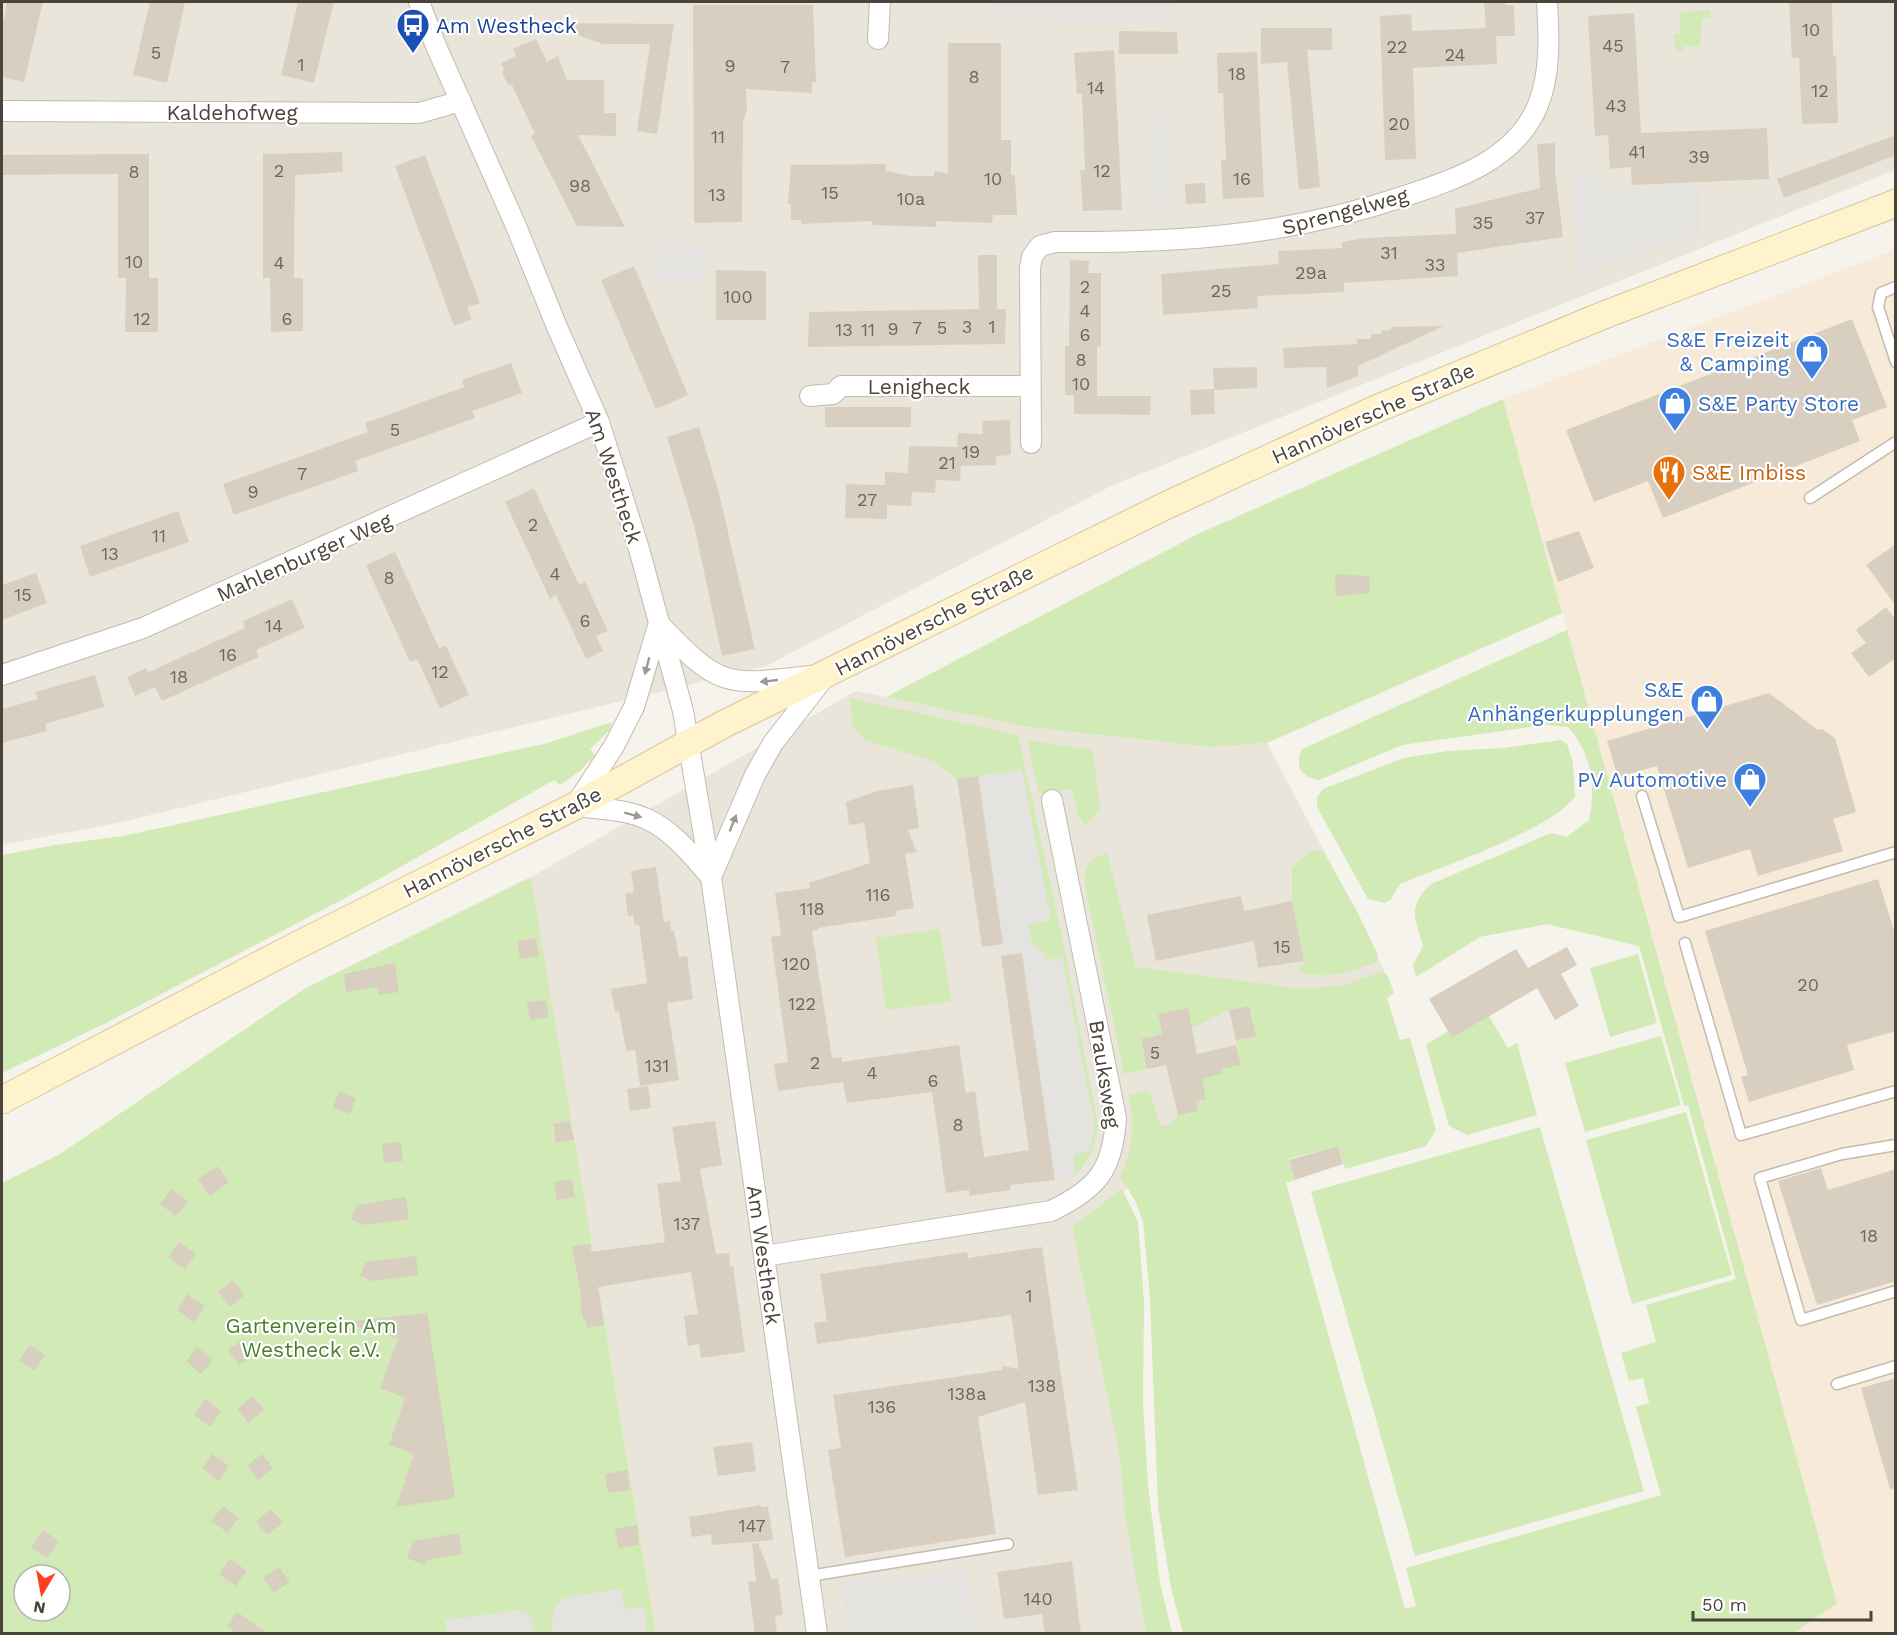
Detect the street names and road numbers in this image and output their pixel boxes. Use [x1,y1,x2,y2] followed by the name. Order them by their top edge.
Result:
[166,100,298,125] street label: Kaldehofweg
[1279,182,1412,240] street label: Sprengelweg
[1268,357,1478,469] street label: Hannöversche Straße
[868,374,971,399] street label: Lenigheck
[580,405,648,547] street label: Am Westheck
[212,507,396,607] street label: Mahlenburger Weg
[831,559,1037,681] street label: Hannöversche Straße
[399,781,605,903] street label: Hannöversche Straße
[1084,1018,1126,1131] street label: Brauksweg
[742,1184,786,1327] street label: Am Westheck

